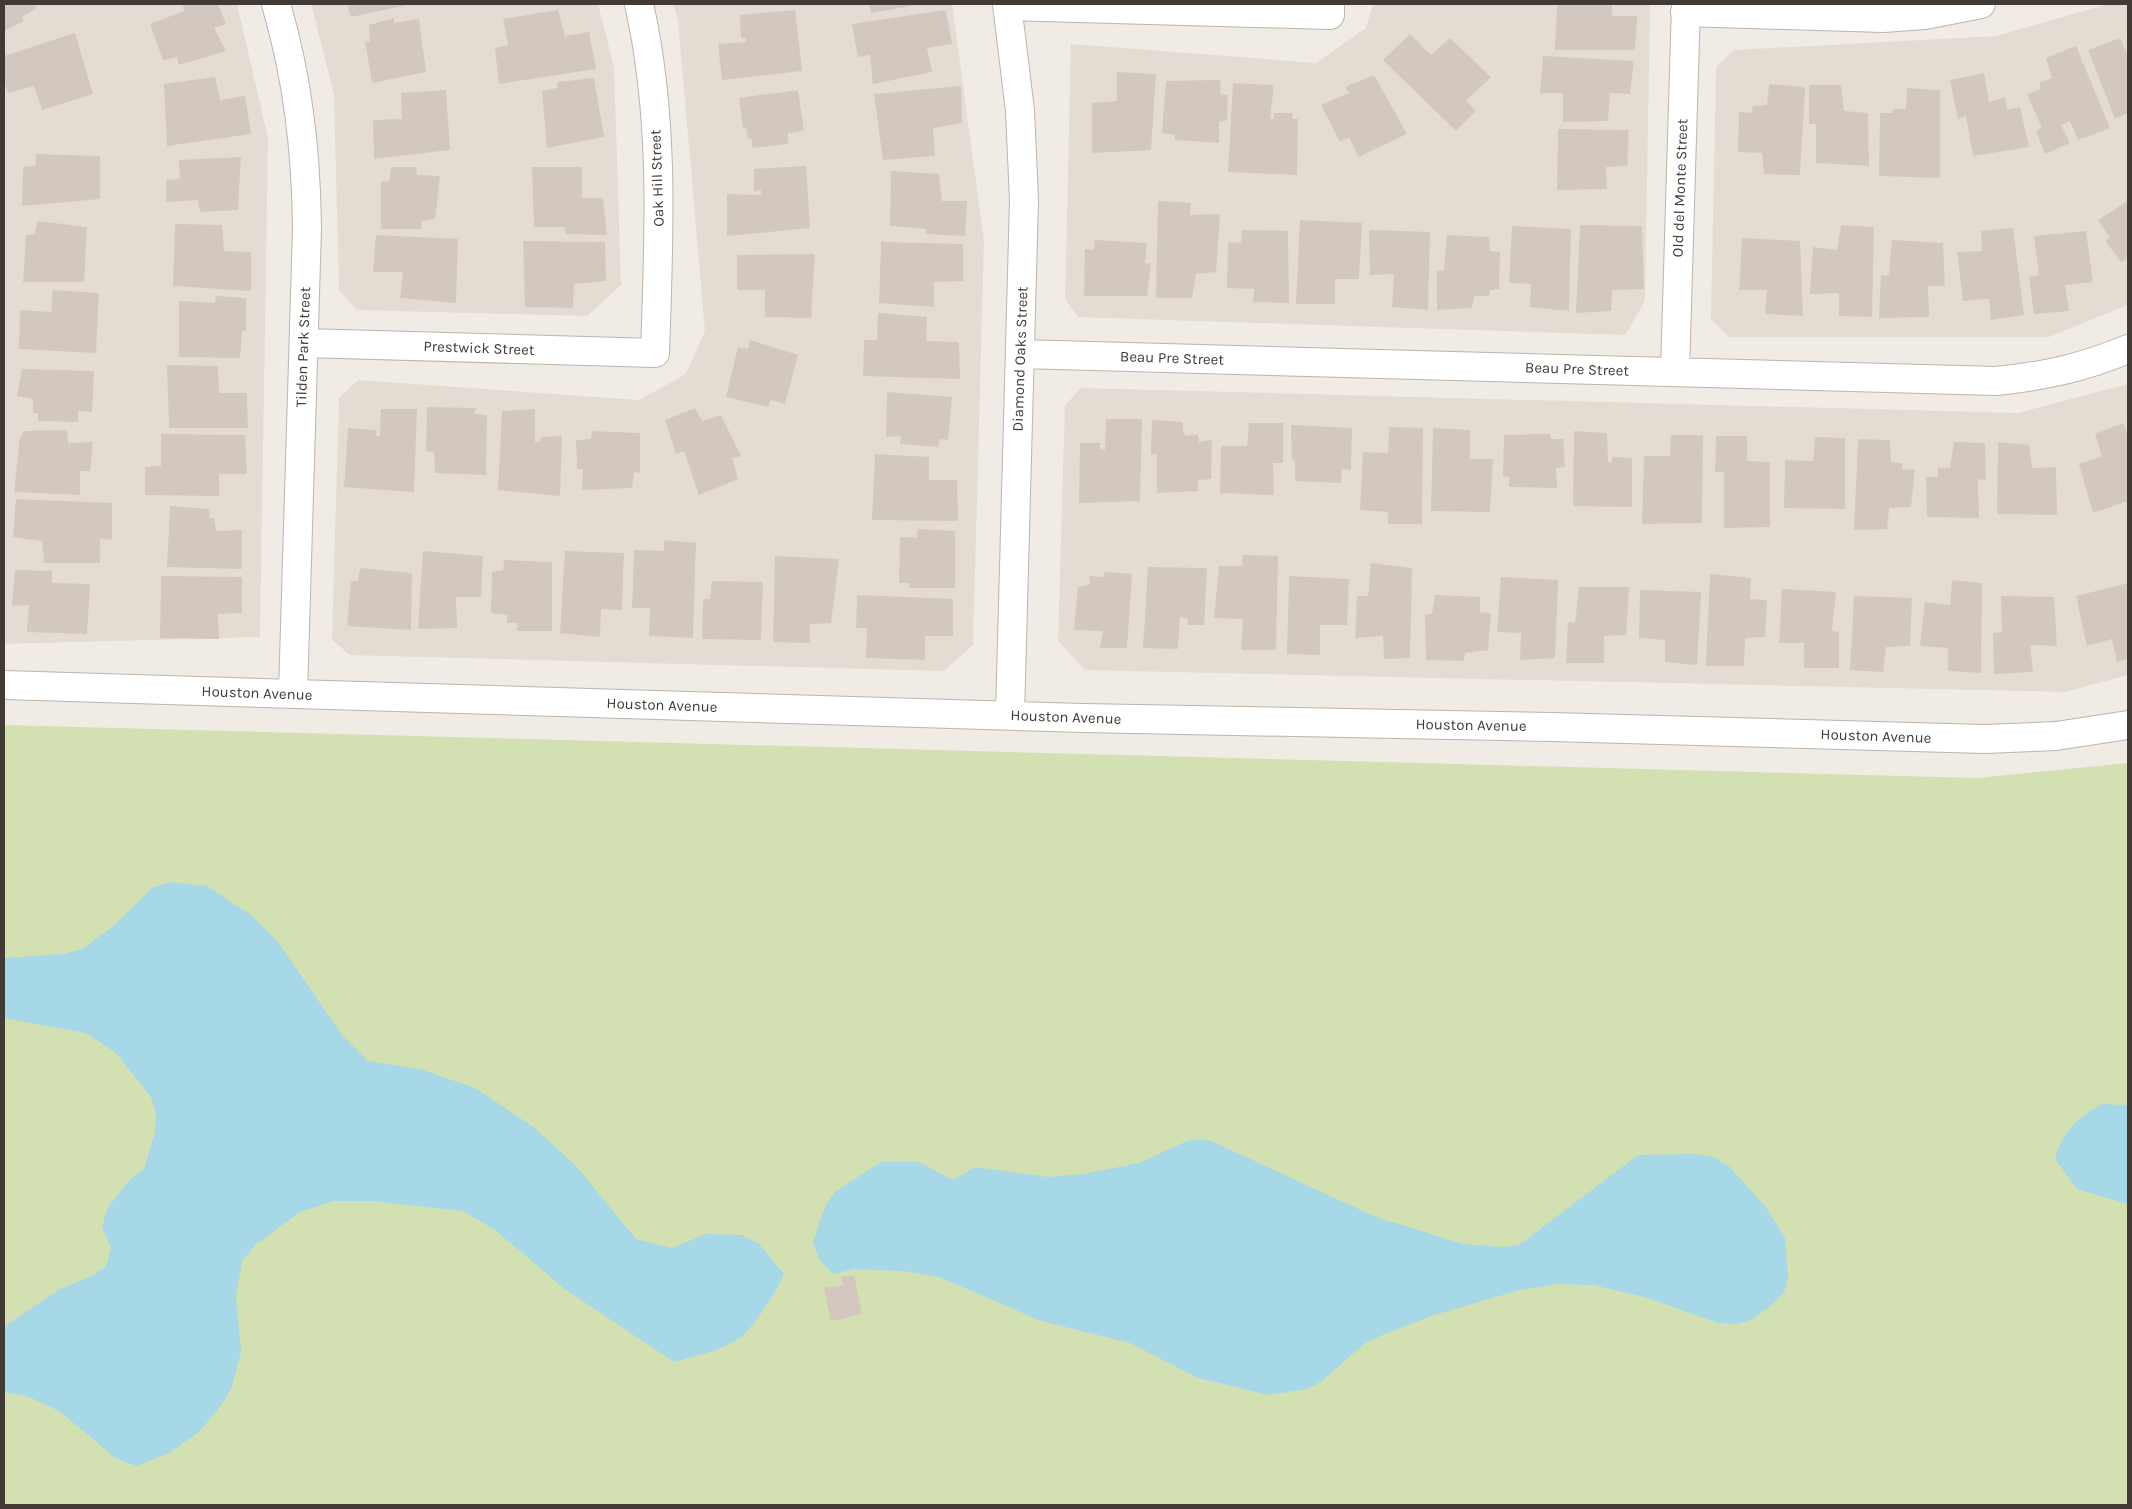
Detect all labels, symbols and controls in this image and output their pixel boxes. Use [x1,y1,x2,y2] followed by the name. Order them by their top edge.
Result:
[1669,118,1691,258] street label: Old del Monte Street
[646,129,668,227] street label: Oak Hill Street
[292,286,314,408] street label: Tilden Park Street
[1008,286,1032,432] street label: Diamond Oaks Street
[423,337,535,359] street label: Prestwick Street
[1120,347,1225,369] street label: Beau Pre Street
[1525,358,1630,380] street label: Beau Pre Street
[201,682,313,704] street label: Houston Avenue
[606,694,718,716] street label: Houston Avenue
[1010,706,1122,728] street label: Houston Avenue
[1415,715,1527,735] street label: Houston Avenue
[1820,725,1932,747] street label: Houston Avenue

